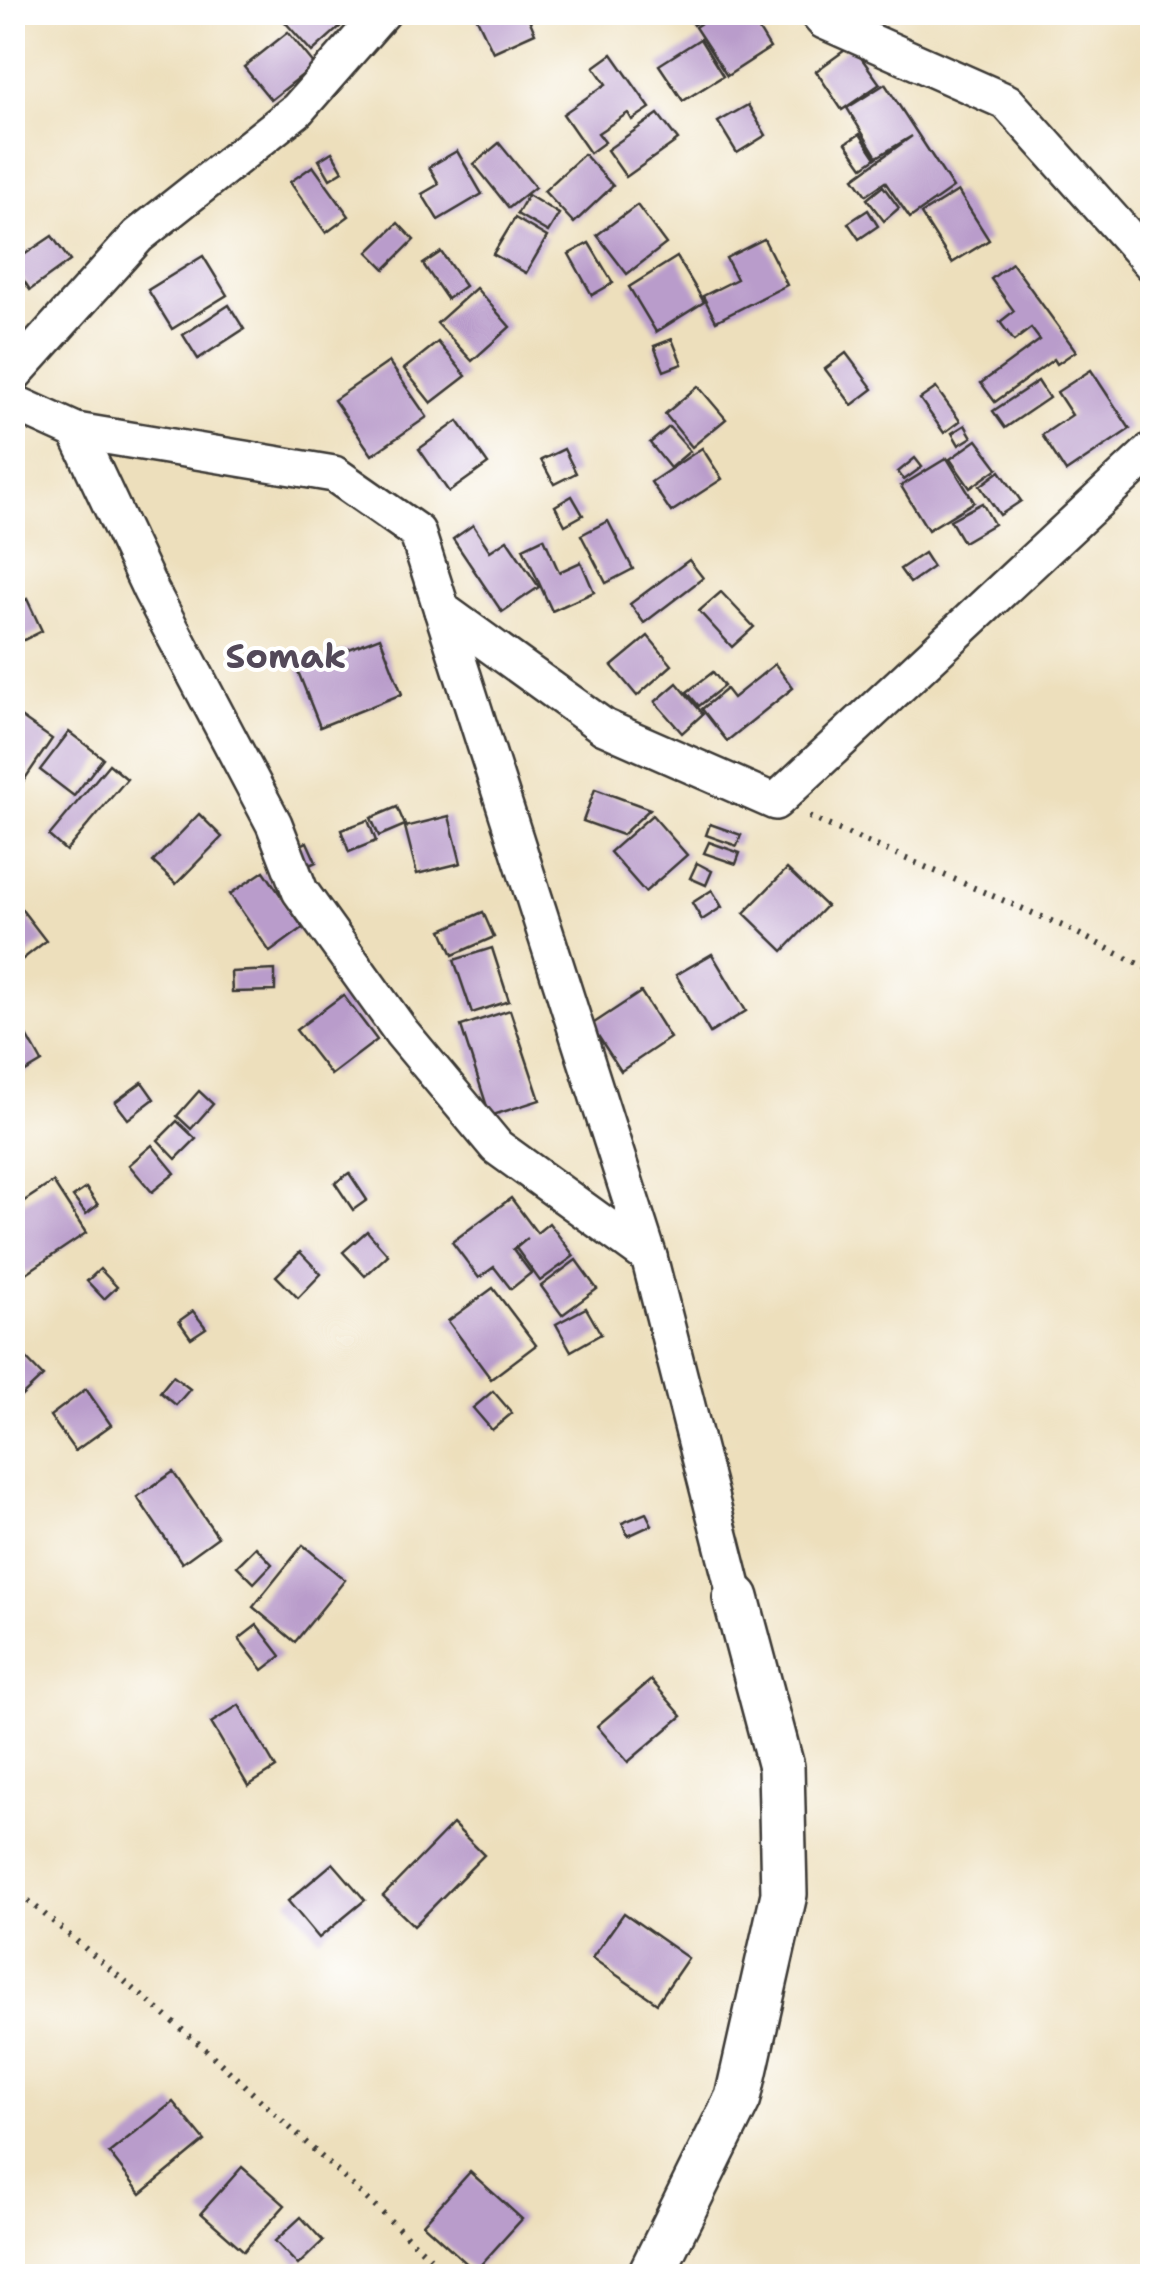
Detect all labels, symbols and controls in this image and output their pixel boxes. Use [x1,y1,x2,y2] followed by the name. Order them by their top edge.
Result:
[225,632,347,679] district label: Somak

